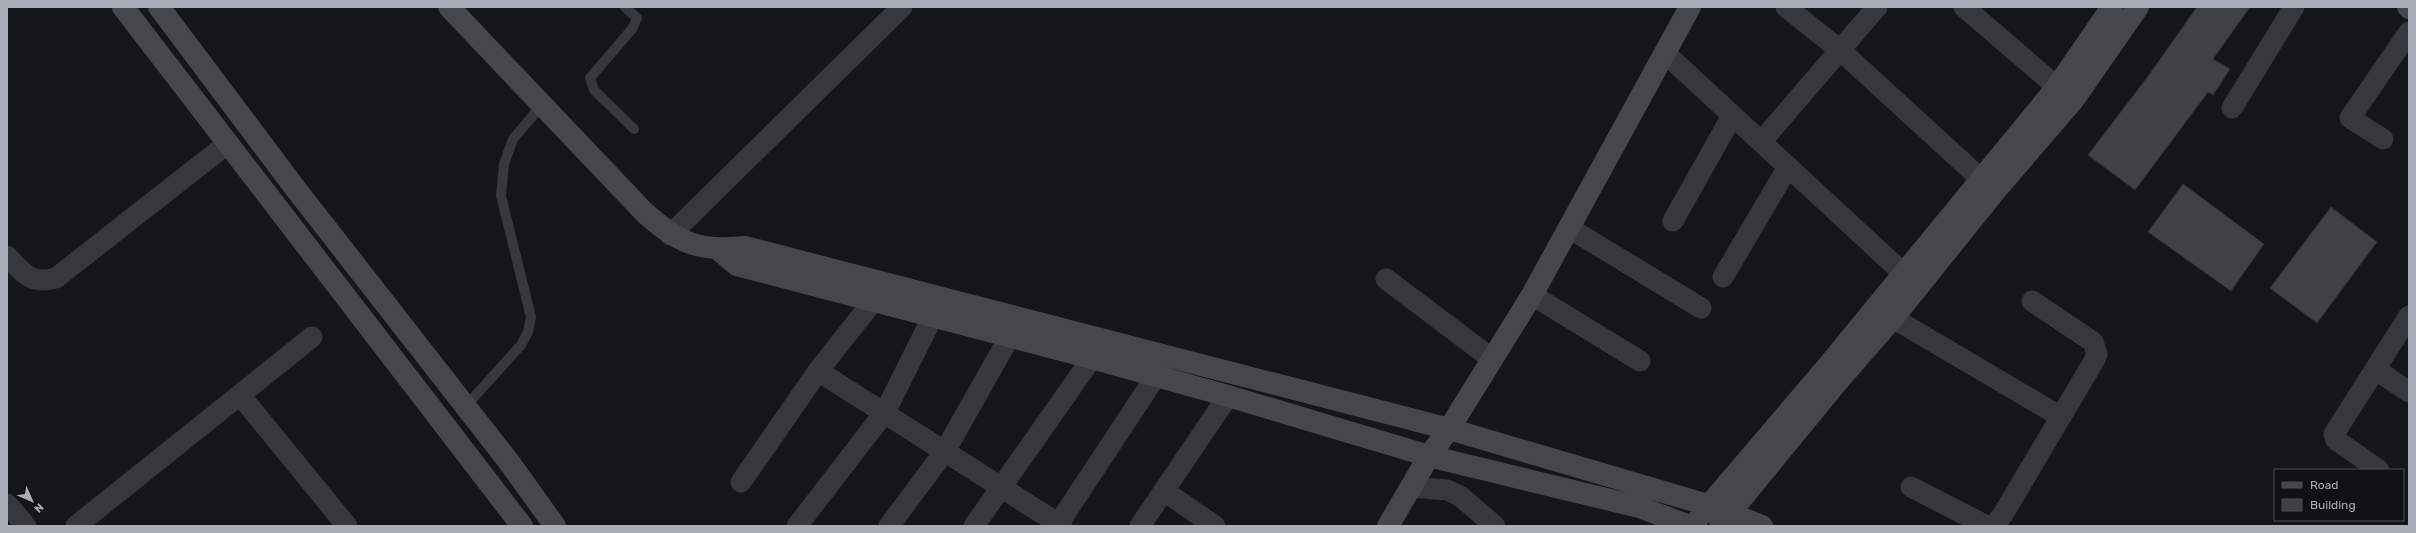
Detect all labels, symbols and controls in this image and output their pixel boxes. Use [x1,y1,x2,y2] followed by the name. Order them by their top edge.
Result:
[2274,469,2404,521] legend
[2310,478,2338,492] text: Road
[12,481,52,521] north arrow
[2310,498,2356,512] text: Building
[31,500,46,515] text: N

